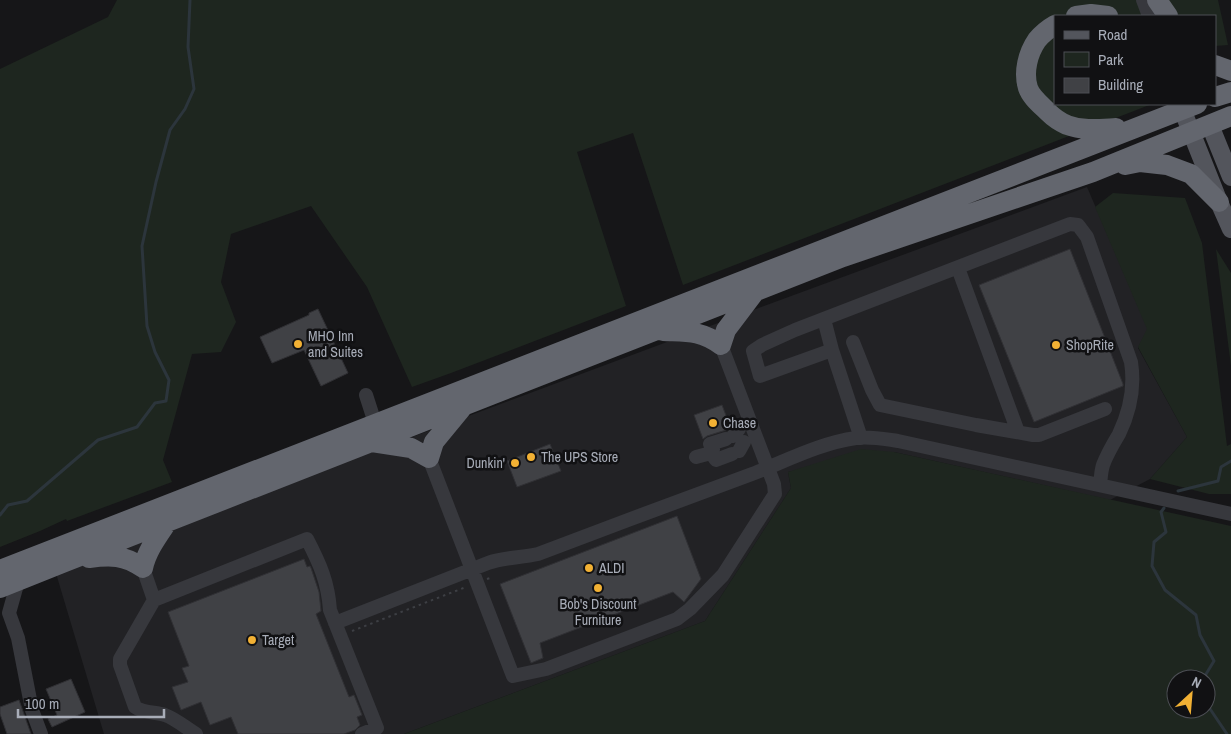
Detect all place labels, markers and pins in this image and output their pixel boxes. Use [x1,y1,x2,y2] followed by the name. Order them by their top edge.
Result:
[308,327,363,361] place label: MHO Inn and Suites
[1066,336,1114,354] place label: ShopRite
[292,338,304,350] marker: MHO Inn and Suites
[1050,339,1062,351] marker: ShopRite
[723,414,756,432] place label: Chase
[707,417,719,429] marker: Chase
[541,448,618,466] place label: The UPS Store
[525,451,537,463] marker: The UPS Store
[466,454,505,472] place label: Dunkin'
[509,457,521,469] marker: Dunkin'
[598,559,625,577] place label: ALDI
[583,562,595,574] marker: ALDI
[592,582,604,594] marker: Bob's Discount Furniture
[560,595,636,629] place label: Bob's Discount Furniture
[262,631,294,649] place label: Target
[246,634,258,646] marker: Target

